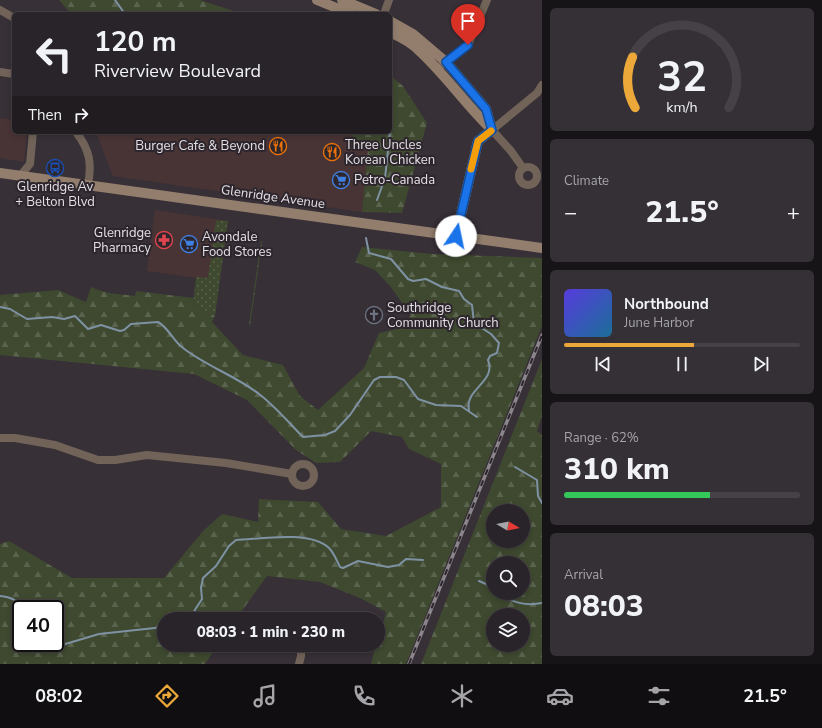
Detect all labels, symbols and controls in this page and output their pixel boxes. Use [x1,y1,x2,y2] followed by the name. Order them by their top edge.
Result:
[451,4,485,45] pin
[457,10,479,32] icon: arrive
[94,23,177,61] text: 120 m
[28,28,80,80] icon: left
[657,48,707,105] text: 32
[94,59,261,83] text: Riverview Boulevard
[666,97,698,116] text: km/h
[70,104,92,126] icon: right
[28,105,62,125] text: Then
[268,136,288,156] restaurant icon: Burger Cafe & Beyond
[345,136,435,169] place label: Three Uncles Korean Chicken
[135,137,265,155] place label: Burger Cafe & Beyond
[322,142,342,162] restaurant icon: Three Uncles Korean Chicken
[45,158,65,178] bus stop icon: Glenridge Av + Belton Blvd
[331,170,351,190] supermarket icon: Petro-Canada
[354,171,435,189] place label: Petro-Canada
[564,172,609,190] text: Climate
[15,178,95,211] place label: Glenridge Av + Belton Blvd
[220,181,326,213] street label: Glenridge Avenue
[645,192,719,233] text: 21.5°
[564,198,577,228] text: −
[787,198,800,228] text: +
[435,215,477,257] position arrow
[93,224,151,257] place label: Glenridge Pharmacy
[202,228,272,261] place label: Avondale Food Stores
[154,230,174,250] pharmacy icon: Glenridge Pharmacy
[179,234,199,254] supermarket icon: Avondale Food Stores
[624,294,709,314] text: Northbound
[387,299,499,332] place label: Southridge Community Church
[364,305,384,325] church icon: Southridge Community Church
[624,314,694,332] text: June Harbor
[592,353,614,375] icon: previous
[671,353,693,375] icon: pause
[750,353,772,375] icon: next
[564,429,639,447] text: Range · 62%
[564,449,670,490] text: 310 km
[486,504,530,548] north arrow
[486,504,530,652] map controls
[486,556,530,600] button: search
[564,566,603,584] text: Arrival
[564,586,644,627] text: 08:03
[12,600,64,652] speed limit sign: 40
[486,608,530,652] button: layers
[197,622,345,642] text: 08:03 · 1 min · 230 m
[153,682,181,710] icon: directions
[251,682,279,710] icon: music
[350,682,378,710] icon: phone
[448,682,476,710] icon: climate
[546,682,574,710] icon: car
[645,682,673,710] icon: filters
[35,684,83,708] text: 08:02
[743,684,787,708] text: 21.5°

